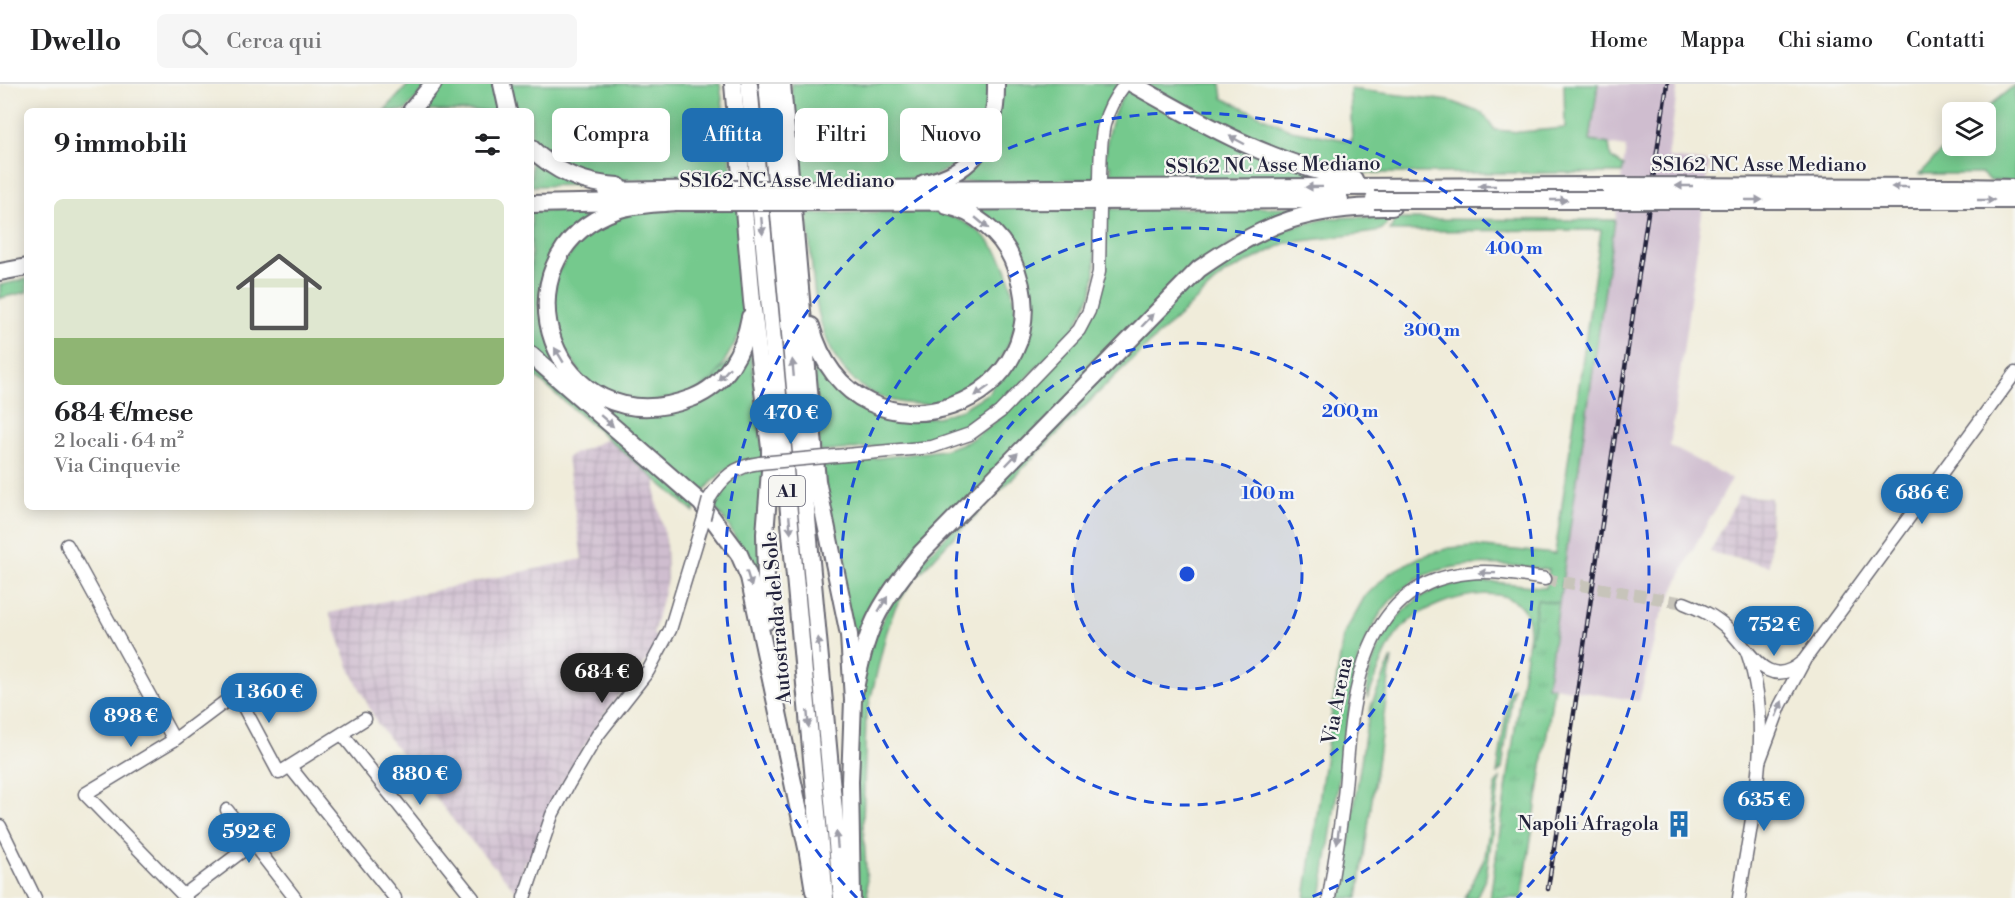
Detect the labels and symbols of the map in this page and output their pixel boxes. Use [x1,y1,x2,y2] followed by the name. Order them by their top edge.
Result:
[1229,135,1246,145] one-way arrow
[1165,152,1381,180] street label: SS162 NC Asse Mediano
[1651,153,1867,178] street label: SS162 NC Asse Mediano
[679,169,895,194] street label: SS162 NC Asse Mediano
[1478,181,1497,191] one-way arrow
[1674,181,1693,191] one-way arrow
[1305,182,1324,192] one-way arrow
[1890,182,1909,192] one-way arrow
[1549,195,1568,205] one-way arrow
[1744,195,1763,205] one-way arrow
[1977,195,1996,205] one-way arrow
[757,216,767,235] one-way arrow
[974,217,990,230] one-way arrow
[1485,237,1543,260] text: 400 m
[1141,312,1155,327] one-way arrow
[1404,319,1461,342] text: 300 m
[554,347,565,363] one-way arrow
[788,358,798,377] one-way arrow
[717,366,731,381] one-way arrow
[974,385,990,397] one-way arrow
[749,394,833,445] pin: 470 €
[1322,400,1379,423] text: 200 m
[599,414,614,427] one-way arrow
[1005,453,1019,467] one-way arrow
[1880,474,1964,525] pin: 686 €
[769,476,805,506] road number: A1
[1241,482,1295,505] text: 100 m
[785,515,795,534] one-way arrow
[758,530,798,707] street label: Autostrada del Sole
[1177,564,1197,584] centre of rings
[1477,568,1496,577] one-way arrow
[745,570,754,588] one-way arrow
[877,596,888,612] one-way arrow
[1732,606,1816,657] pin: 752 €
[814,636,824,655] one-way arrow
[560,653,644,704] pin: 684 €
[1317,654,1359,748] street label: Via Arena
[214,673,324,724] pin: 1 360 €
[89,697,173,748] pin: 898 €
[1775,700,1784,718] one-way arrow
[803,709,813,728] one-way arrow
[378,755,462,806] pin: 880 €
[1722,781,1806,832] pin: 635 €
[1664,809,1694,839] building icon: Napoli Afragola
[1518,812,1660,837] place label: Napoli Afragola
[207,813,291,864] pin: 592 €
[1333,825,1342,844] one-way arrow
[832,830,842,849] one-way arrow

